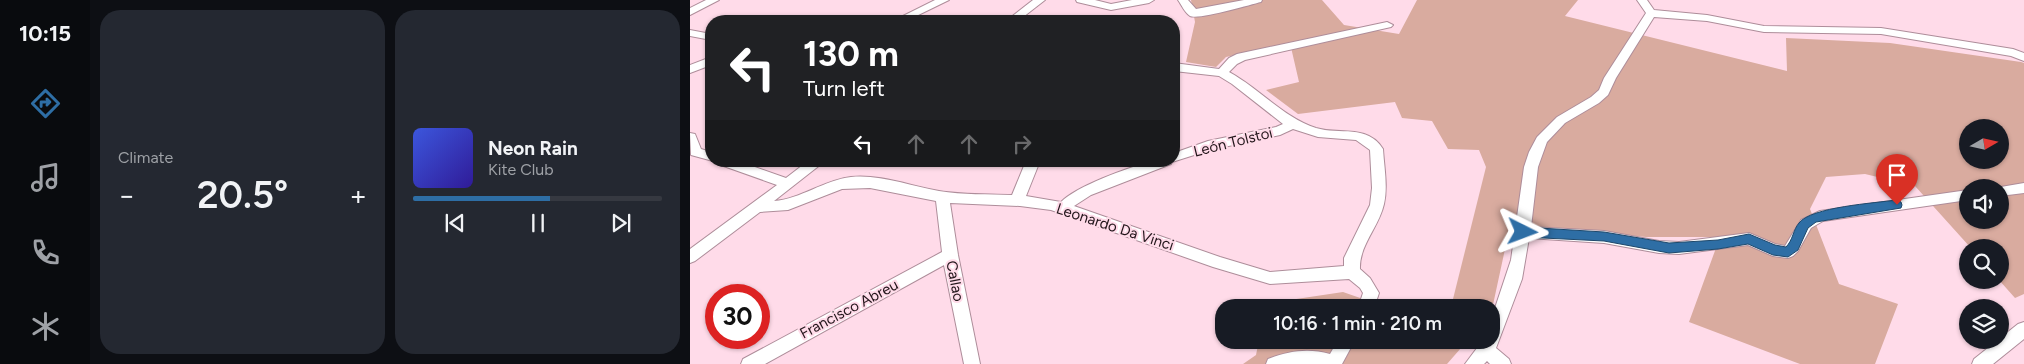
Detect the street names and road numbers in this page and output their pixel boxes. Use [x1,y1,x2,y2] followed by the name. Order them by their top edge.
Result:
[1192,123,1274,161] street label: León Tolstoi
[1054,200,1176,254] street label: Leonardo Da Vinci
[942,259,968,303] street label: Callao
[797,276,901,342] street label: Francisco Abreu

